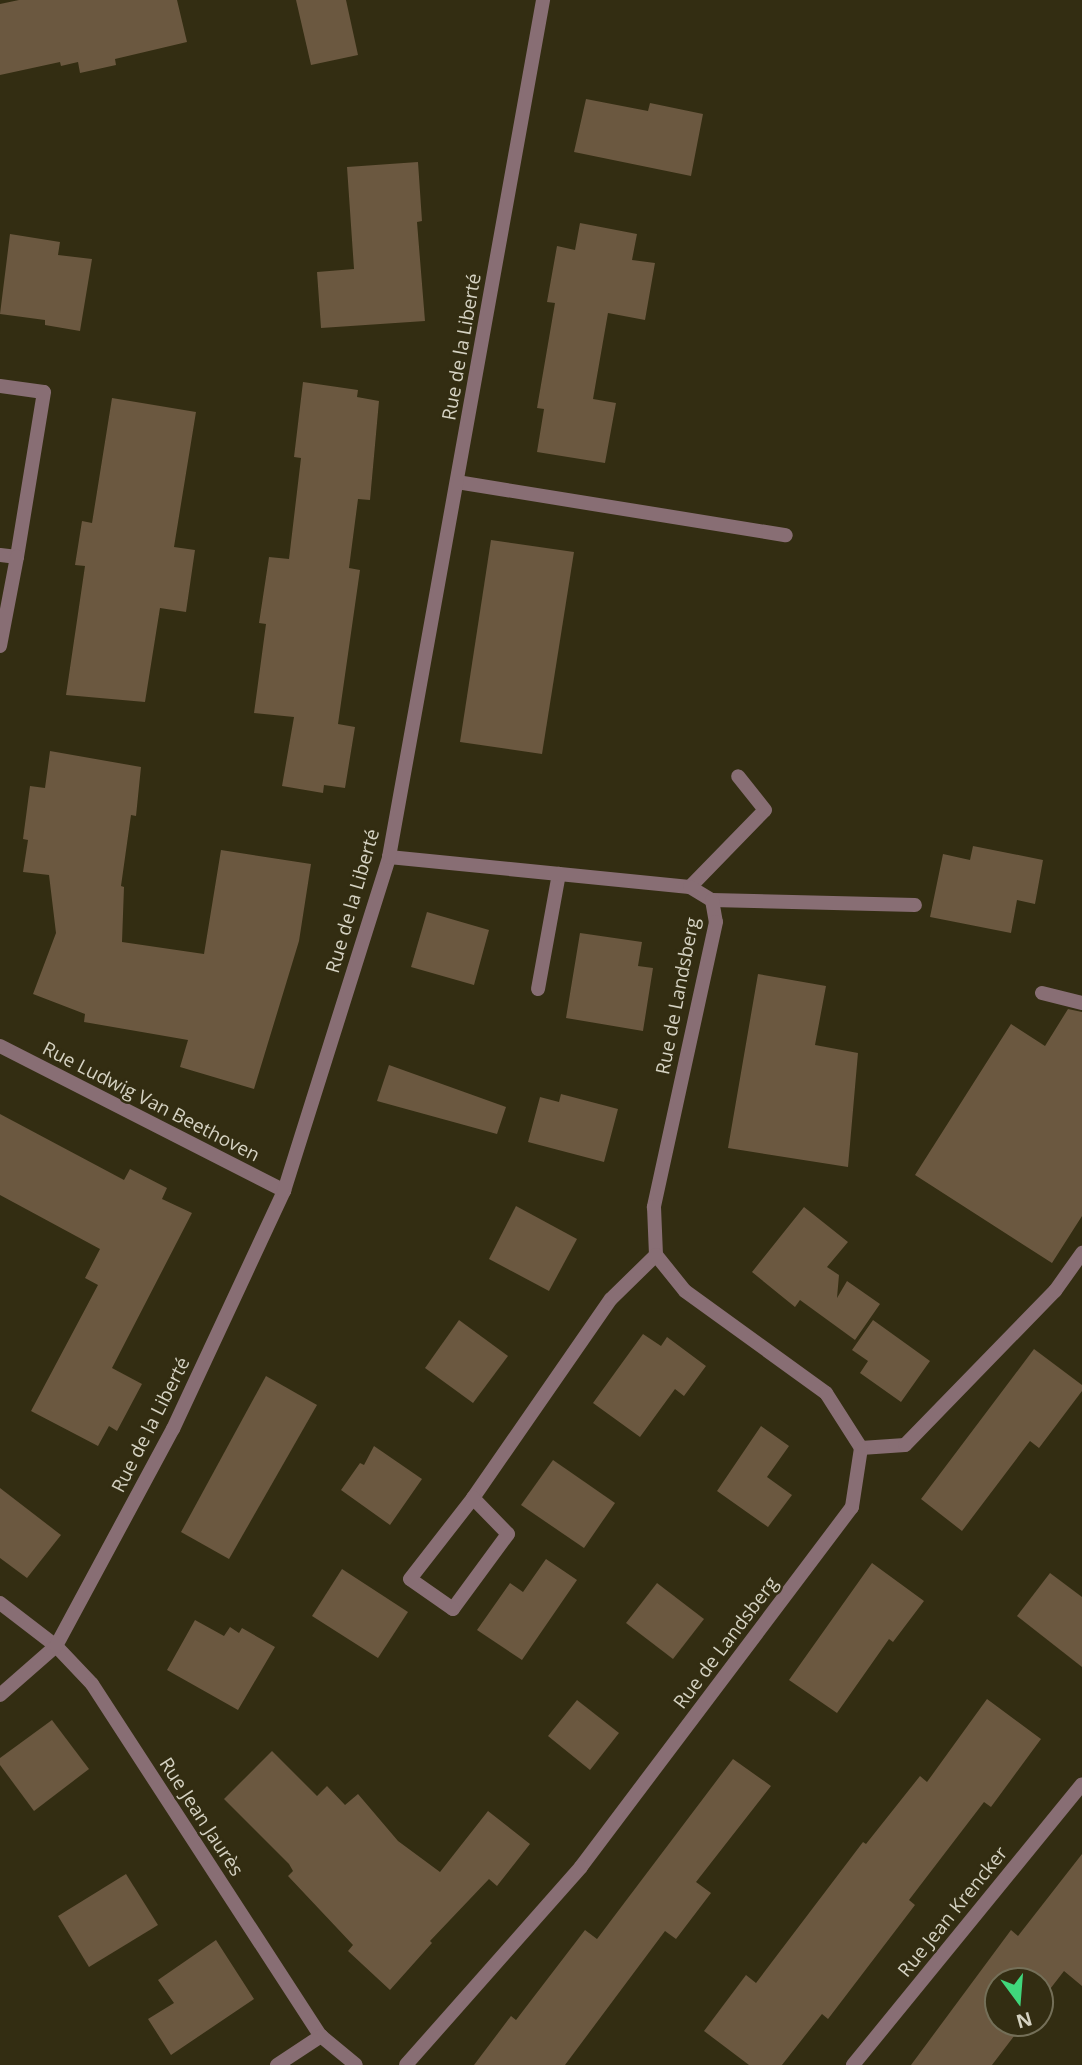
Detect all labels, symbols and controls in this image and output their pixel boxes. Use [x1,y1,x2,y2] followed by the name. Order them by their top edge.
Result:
[438,272,486,422] street label: Rue de la Liberté
[322,826,384,976] street label: Rue de la Liberté
[652,916,704,1076] street label: Rue de Landsberg
[39,1037,263,1167] street label: Rue Ludwig Van Beethoven
[107,1354,195,1496] street label: Rue de la Liberté
[669,1572,783,1714] street label: Rue de Landsberg
[154,1753,248,1881] street label: Rue Jean Jaurès
[893,1842,1013,1982] street label: Rue Jean Krencker
[984,1967,1054,2037] north arrow
[1013,2006,1035,2035] text: N

